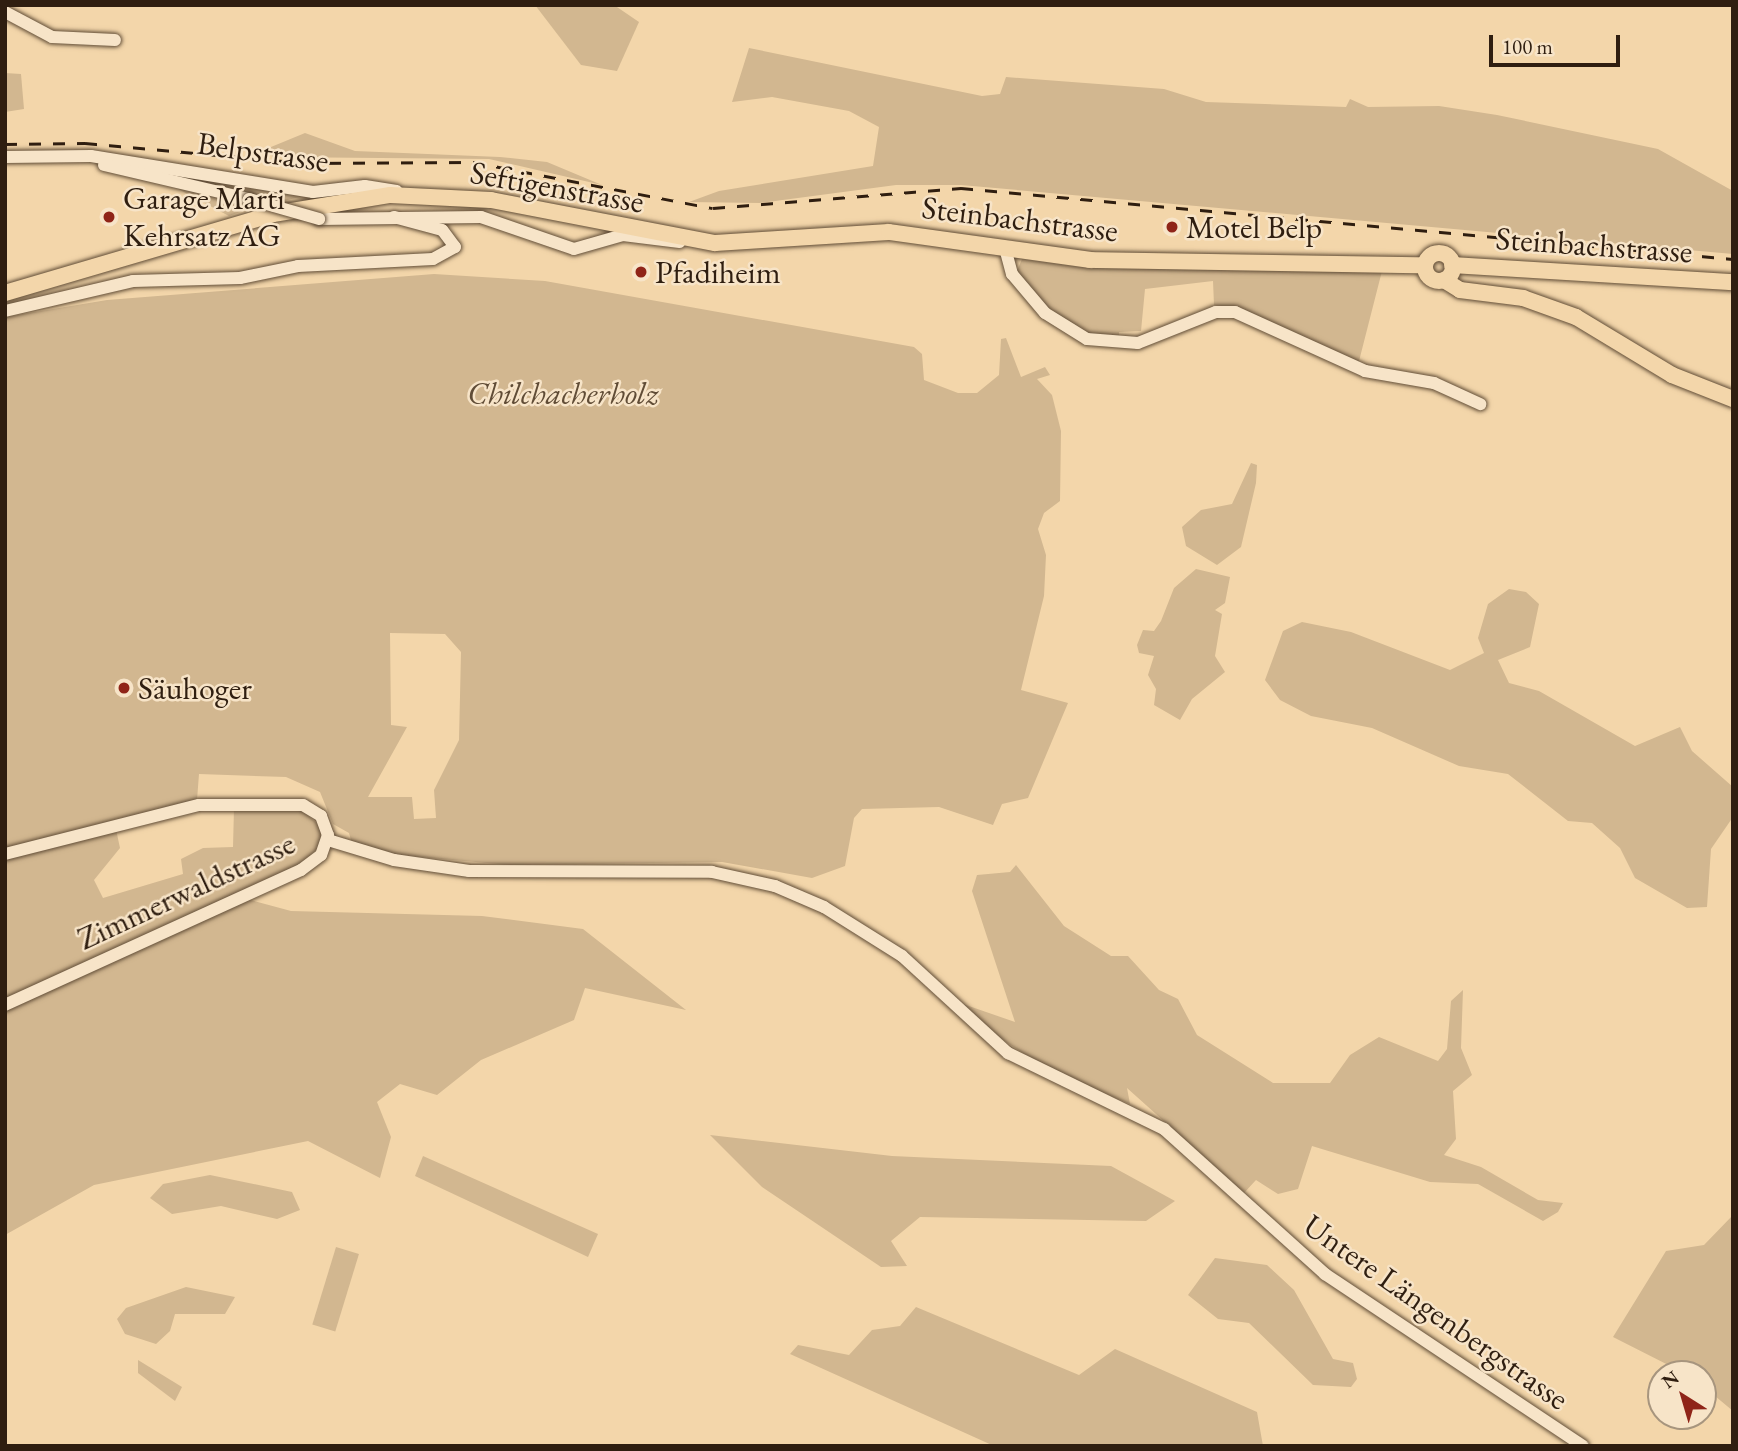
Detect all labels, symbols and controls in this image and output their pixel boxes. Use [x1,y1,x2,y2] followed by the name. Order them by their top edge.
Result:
[1493,21,1624,65] scale bar
[1502,33,1553,60] text: 100 m
[195,124,331,180] street label: Belpstrasse
[467,153,647,221] street label: Seftigenstrasse
[123,180,285,255] place label: Garage Marti Kehrsatz AG
[920,188,1120,250] street label: Steinbachstrasse
[1186,208,1322,246] place label: Motel Belp
[101,209,117,225] marker: Garage Marti Kehrsatz AG
[1164,219,1180,235] marker: Motel Belp
[1494,219,1694,271] street label: Steinbachstrasse
[655,253,781,291] place label: Pfadiheim
[633,264,649,280] marker: Pfadiheim
[467,374,659,412] park label: Chilchacherholz
[138,669,252,707] place label: Säuhoger
[116,680,132,696] marker: Säuhoger
[71,824,301,958] street label: Zimmerwaldstrasse
[1296,1206,1576,1418] street label: Untere Längenbergstrasse
[1647,1360,1717,1430] north arrow
[1657,1365,1684,1394] text: N

